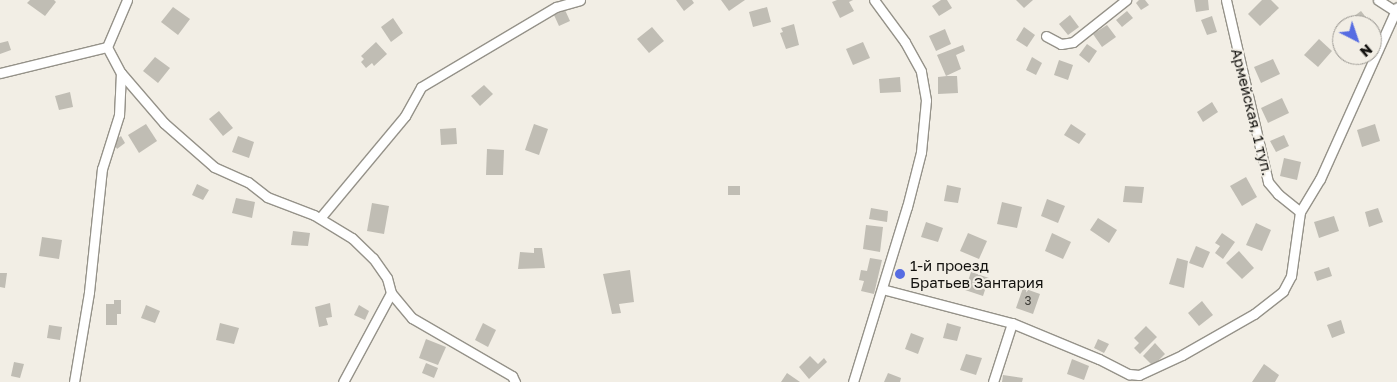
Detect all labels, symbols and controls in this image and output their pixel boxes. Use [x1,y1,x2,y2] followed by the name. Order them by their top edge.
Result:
[1332,15,1382,65] north arrow
[1357,41,1376,61] text: N
[1227,47,1277,177] street label: Армейская, 1 туп.
[910,256,1043,291] place label: 1-й проезд Братьев Зантария
[894,268,906,280] marker: 1-й проезд Братьев Зантария
[1024,294,1032,308] house number: 3

